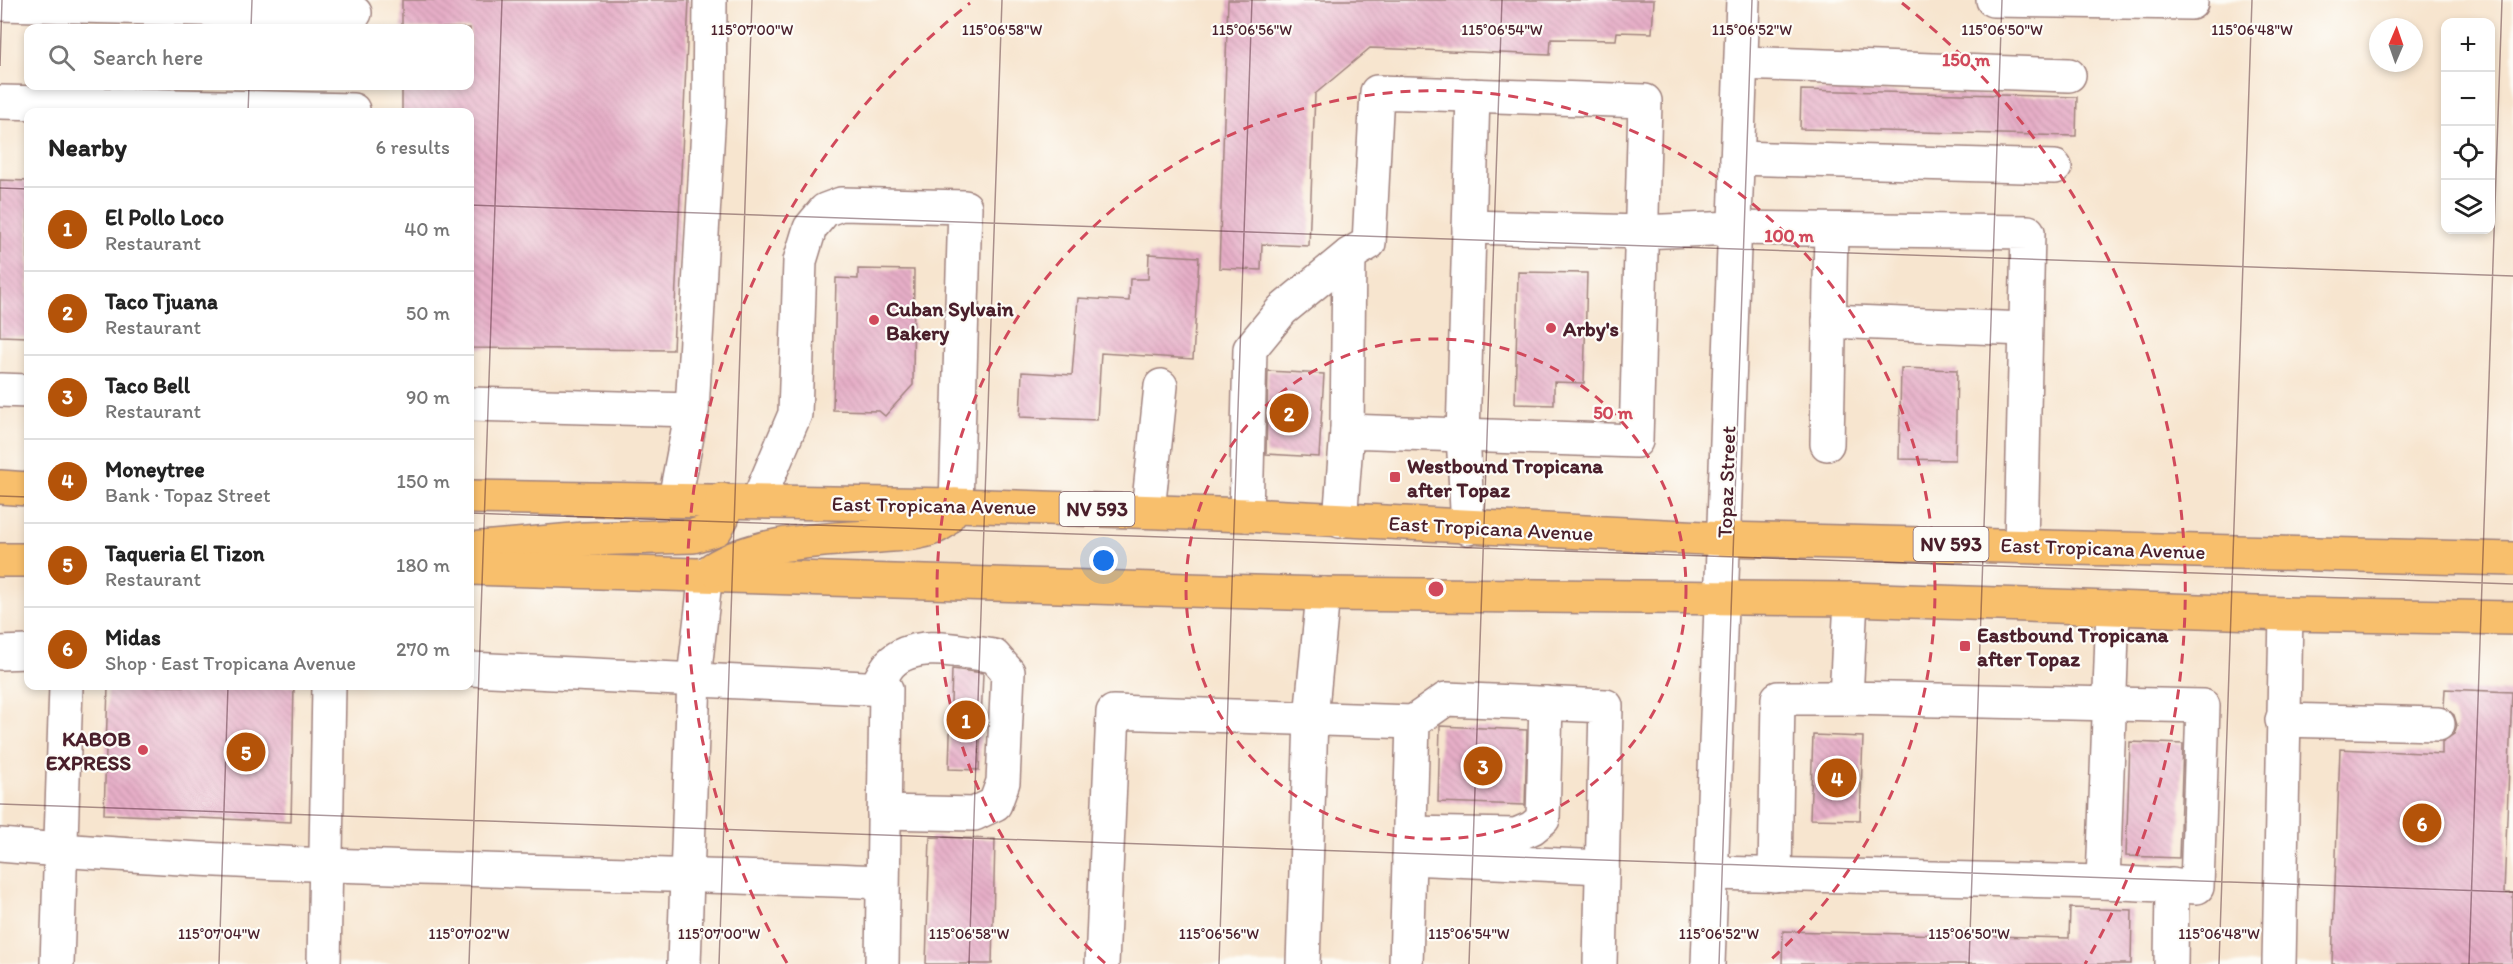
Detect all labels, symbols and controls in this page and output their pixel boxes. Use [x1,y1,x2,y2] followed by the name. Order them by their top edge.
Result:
[2369,18,2423,72] north arrow
[2441,18,2495,234] map controls
[2441,18,2495,72] button: +
[711,21,793,39] text: 115°07'00"W
[962,21,1042,39] text: 115°06'58"W
[1212,21,1292,39] text: 115°06'56"W
[1461,21,1543,39] text: 115°06'54"W
[1712,21,1792,39] text: 115°06'52"W
[1961,21,2043,39] text: 115°06'50"W
[2211,21,2293,39] text: 115°06'48"W
[24,24,474,90] search box
[45,41,78,74] icon: search
[93,44,203,71] text: Search here
[1942,49,1991,71] text: 150 m
[2441,72,2495,126] button: −
[2441,126,2495,180] button: locate
[48,131,127,163] text: Nearby
[376,135,450,159] text: 6 results
[2441,180,2495,234] button: layers
[105,204,224,231] text: El Pollo Loco
[63,217,72,241] text: 1
[404,217,450,241] text: 40 m
[1764,225,1815,247] text: 100 m
[105,231,201,255] text: Restaurant
[105,288,218,315] text: Taco Tjuana
[886,296,1014,346] place label: Cuban Sylvain Bakery
[62,301,73,325] text: 2
[406,301,450,325] text: 50 m
[867,313,881,327] marker: Cuban Sylvain Bakery
[105,315,201,339] text: Restaurant
[1562,316,1619,342] place label: Arby's
[1544,321,1558,335] marker: Arby's
[105,372,190,399] text: Taco Bell
[62,385,73,409] text: 3
[406,385,450,409] text: 90 m
[1270,390,1308,436] pin: 2
[105,399,201,423] text: Restaurant
[1593,402,1634,424] text: 50 m
[1712,425,1740,539] street label: Topaz Street
[1407,453,1604,503] place label: Westbound Tropicana after Topaz
[105,456,205,483] text: Moneytree
[61,469,74,493] text: 4
[397,469,450,493] text: 150 m
[1388,470,1402,484] marker: Westbound Tropicana after Topaz
[105,483,271,507] text: Bank · Topaz Street
[831,491,1037,519] street label: East Tropicana Avenue
[1060,492,1134,526] road number: NV 593
[1388,510,1594,546] street label: East Tropicana Avenue
[1914,527,1988,561] road number: NV 593
[2000,532,2206,564] street label: East Tropicana Avenue
[105,540,264,567] text: Taqueria El Tizon
[1089,546,1118,575] your location
[62,553,73,577] text: 5
[396,553,450,577] text: 180 m
[105,567,201,591] text: Restaurant
[1426,579,1446,599] centre of rings
[1977,622,2170,672] place label: Eastbound Tropicana after Topaz
[105,624,161,651] text: Midas
[62,637,73,661] text: 6
[396,637,450,661] text: 270 m
[1958,639,1972,653] marker: Eastbound Tropicana after Topaz
[105,651,356,675] text: Shop · East Tropicana Avenue
[946,698,986,742] pin: 1
[46,726,131,775] place label: KABOB EXPRESS
[226,730,266,774] pin: 5
[136,743,150,757] marker: KABOB EXPRESS
[1464,744,1502,789] pin: 3
[1818,756,1856,800] pin: 4
[2402,800,2442,846] pin: 6
[178,925,260,943] text: 115°07'04"W
[428,925,510,943] text: 115°07'02"W
[678,925,760,943] text: 115°07'00"W
[929,925,1009,943] text: 115°06'58"W
[1179,925,1259,943] text: 115°06'56"W
[1428,925,1510,943] text: 115°06'54"W
[1679,925,1759,943] text: 115°06'52"W
[1928,925,2010,943] text: 115°06'50"W
[2178,925,2260,943] text: 115°06'48"W

